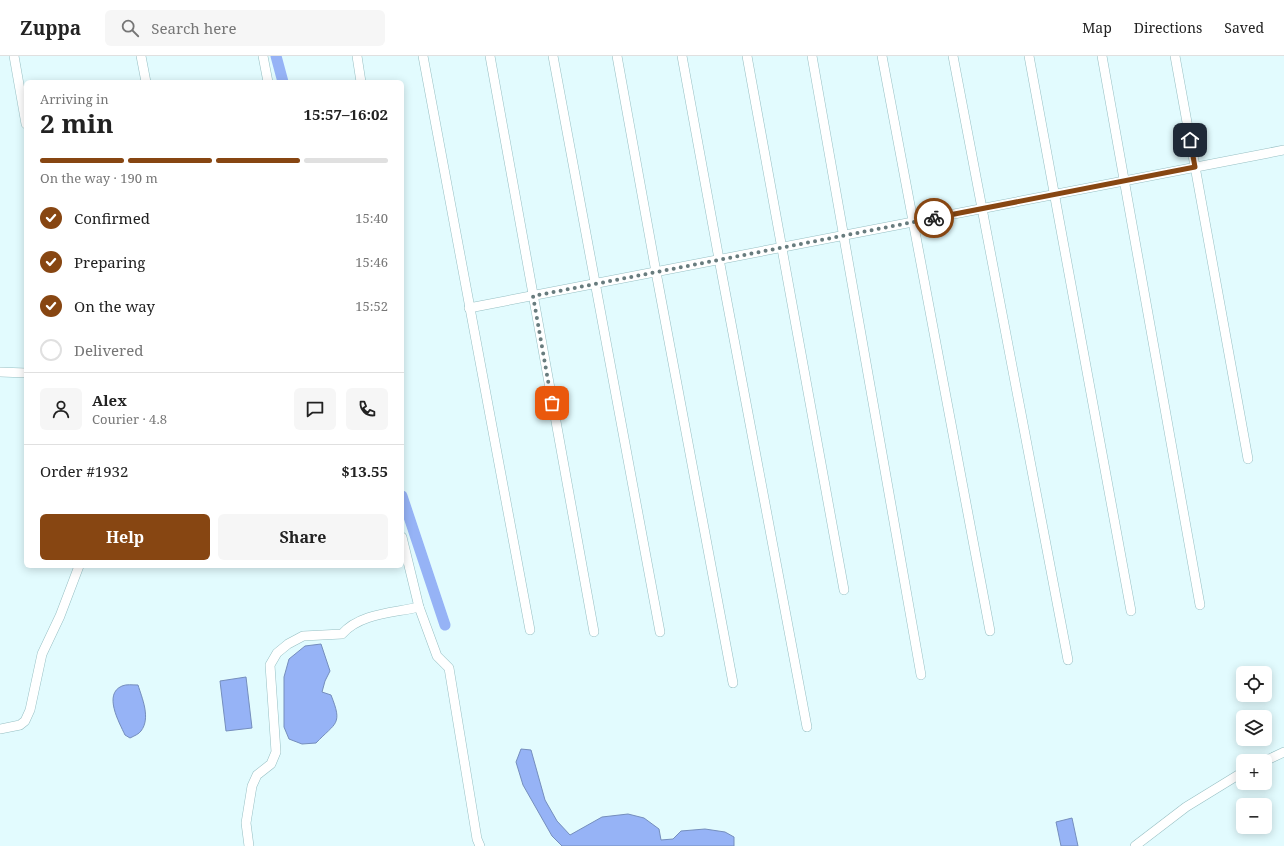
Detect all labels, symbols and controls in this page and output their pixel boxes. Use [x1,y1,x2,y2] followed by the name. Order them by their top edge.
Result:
[105,10,385,46] search box
[20,15,81,41] text: Zuppa
[119,17,141,39] icon: search
[151,18,236,38] text: Search here
[1082,18,1112,37] text: Map
[1134,18,1202,37] text: Directions
[1224,18,1264,37] text: Saved
[40,90,109,108] text: Arriving in
[304,104,388,124] text: 15:57–16:02
[40,105,114,141] text: 2 min
[1173,123,1207,157] pin
[1179,129,1201,151] icon: home
[40,169,158,187] text: On the way · 190 m
[914,198,954,238] courier
[40,207,62,229] icon: check
[923,207,945,229] icon: bike
[74,208,150,228] text: Confirmed
[355,209,388,227] text: 15:40
[40,251,62,273] icon: check
[74,252,145,272] text: Preparing
[355,253,388,271] text: 15:46
[40,295,62,317] icon: check
[74,296,155,316] text: On the way
[355,297,388,315] text: 15:52
[74,340,143,360] text: Delivered
[535,386,569,420] pin
[40,388,82,430] button: person
[294,388,336,430] button: chat
[346,388,388,430] button: phone
[92,390,127,410] text: Alex
[541,392,563,414] icon: bag
[92,410,167,428] text: Courier · 4.8
[40,461,128,481] text: Order #1932
[341,461,388,481] text: $13.55
[40,514,210,560] button: Help
[218,514,388,560] button: Share
[1236,666,1272,834] map controls
[1236,666,1272,702] button: locate
[1236,710,1272,746] button: layers
[1236,754,1272,790] button: +
[1236,798,1272,834] button: −

